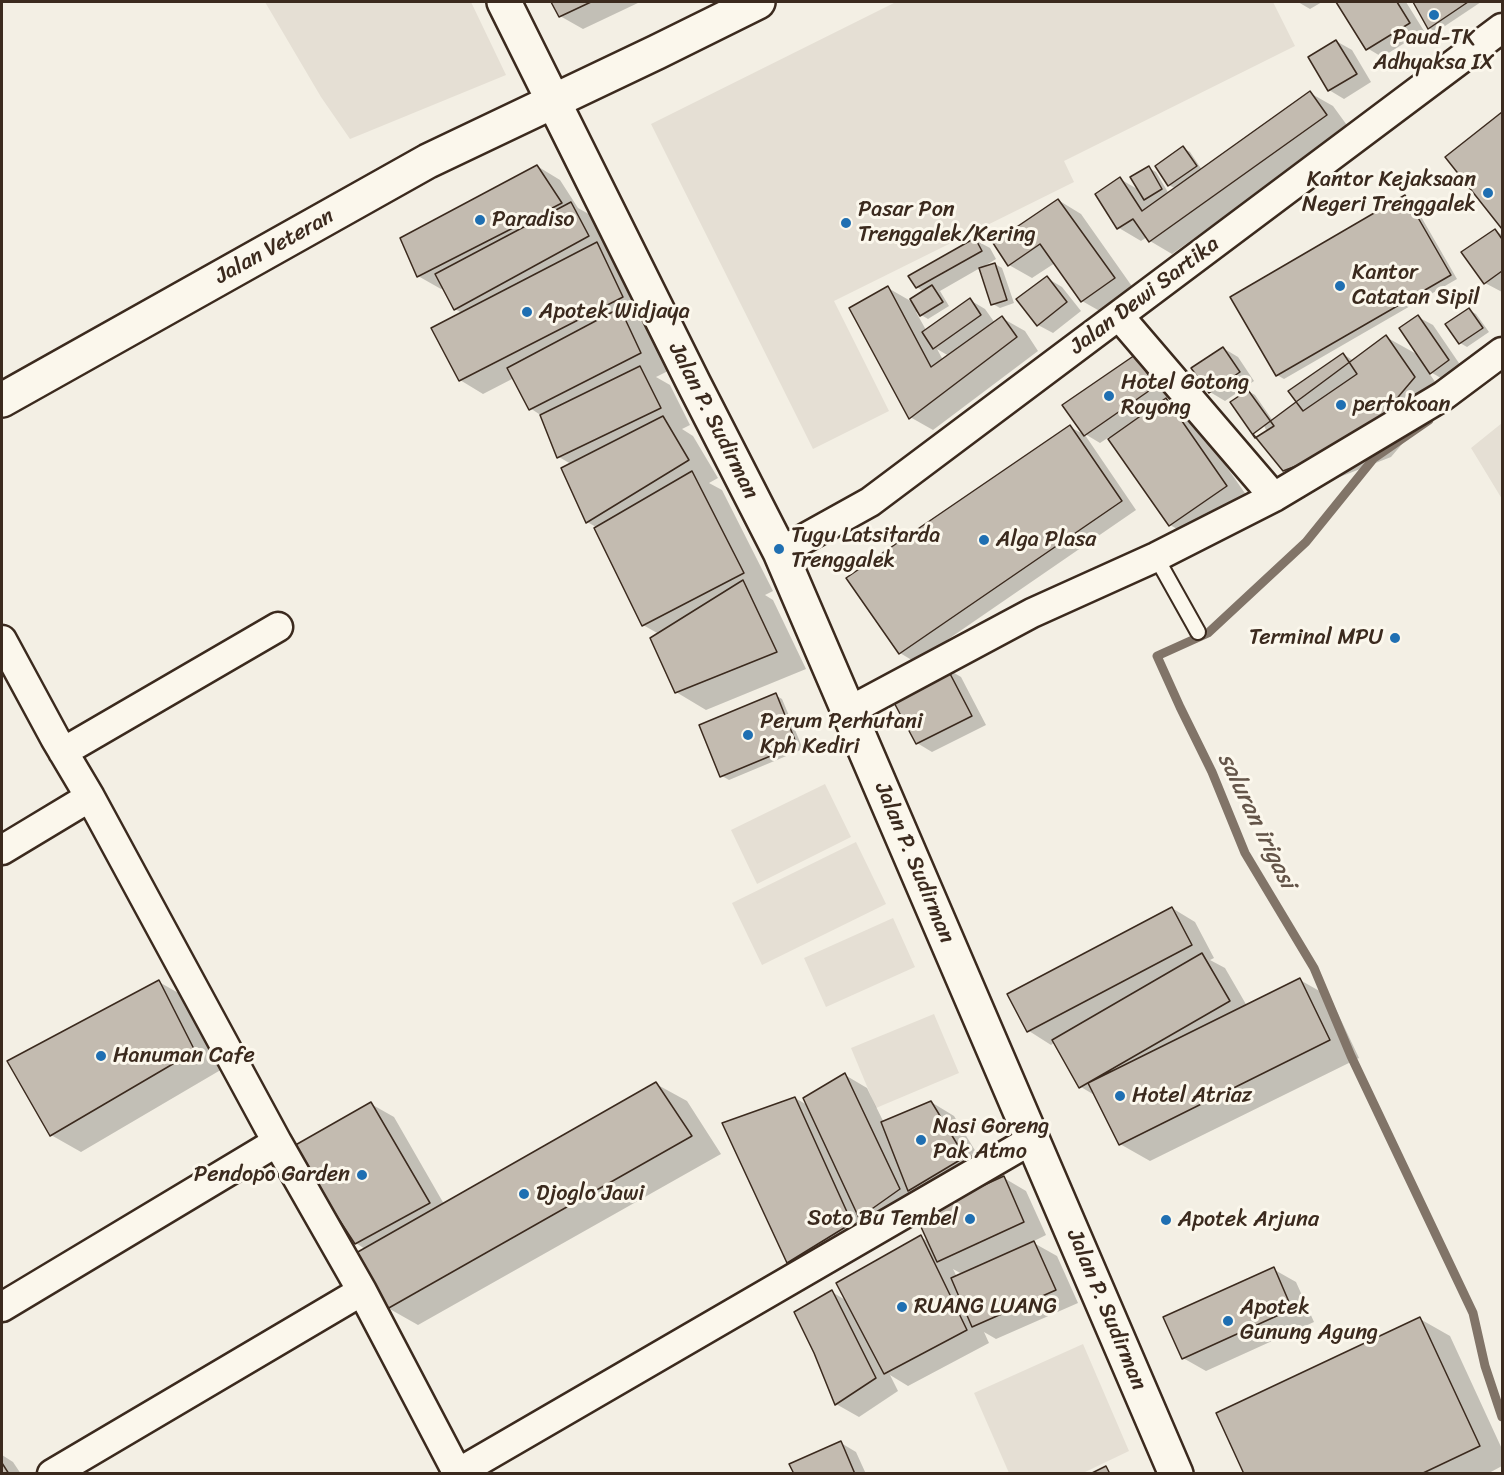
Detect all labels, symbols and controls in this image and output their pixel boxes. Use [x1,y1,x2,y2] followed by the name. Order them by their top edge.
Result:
[1427,8,1441,22] marker: Paud-TK Adhyaksa IX
[1373,25,1495,76] place label: Paud-TK Adhyaksa IX
[1302,167,1476,218] place label: Kantor Kejaksaan Negeri Trenggalek
[1481,186,1495,200] marker: Kantor Kejaksaan Negeri Trenggalek
[858,197,1036,248] place label: Pasar Pon Trenggalek/Kering
[211,204,339,290] street label: Jalan Veteran
[492,207,574,233] place label: Paradiso
[473,213,487,227] marker: Paradiso
[839,216,853,230] marker: Pasar Pon Trenggalek/Kering
[1065,231,1225,361] street label: Jalan Dewi Sartika
[1352,260,1480,312] place label: Kantor Catatan Sipil
[1333,279,1347,293] marker: Kantor Catatan Sipil
[539,299,690,325] place label: Apotek Widjaya
[520,305,534,319] marker: Apotek Widjaya
[662,338,764,504] street label: Jalan P. Sudirman
[1121,370,1249,422] place label: Hotel Gotong Royong
[1102,389,1116,403] marker: Hotel Gotong Royong
[1353,392,1450,418] place label: pertokoan
[1334,398,1348,412] marker: pertokoan
[791,523,940,574] place label: Tugu Latsitarda Trenggalek
[996,527,1096,553] place label: Alga Plasa
[977,533,991,547] marker: Alga Plasa
[772,542,786,556] marker: Tugu Latsitarda Trenggalek
[1249,625,1383,651] place label: Terminal MPU
[1388,631,1402,645] marker: Terminal MPU
[760,709,923,760] place label: Perum Perhutani Kph Kediri
[741,728,755,742] marker: Perum Perhutani Kph Kediri
[1211,748,1301,894] water label: saluran irigasi
[868,779,960,947] street label: Jalan P. Sudirman
[113,1043,255,1069] place label: Hanuman Cafe
[94,1049,108,1063] marker: Hanuman Cafe
[1132,1083,1252,1109] place label: Hotel Atriaz
[1113,1089,1127,1103] marker: Hotel Atriaz
[933,1114,1049,1166] place label: Nasi Goreng Pak Atmo
[914,1133,928,1147] marker: Nasi Goreng Pak Atmo
[194,1162,350,1188] place label: Pendopo Garden
[355,1168,369,1182] marker: Pendopo Garden
[536,1181,644,1207] place label: Djoglo Jawi
[517,1187,531,1201] marker: Djoglo Jawi
[807,1206,958,1232] place label: Soto Bu Tembel
[1178,1207,1319,1233] place label: Apotek Arjuna
[963,1212,977,1226] marker: Soto Bu Tembel
[1159,1213,1173,1227] marker: Apotek Arjuna
[1060,1226,1152,1394] street label: Jalan P. Sudirman
[914,1294,1057,1320] place label: RUANG LUANG
[1240,1295,1378,1346] place label: Apotek Gunung Agung
[895,1300,909,1314] marker: RUANG LUANG
[1221,1314,1235,1328] marker: Apotek Gunung Agung

